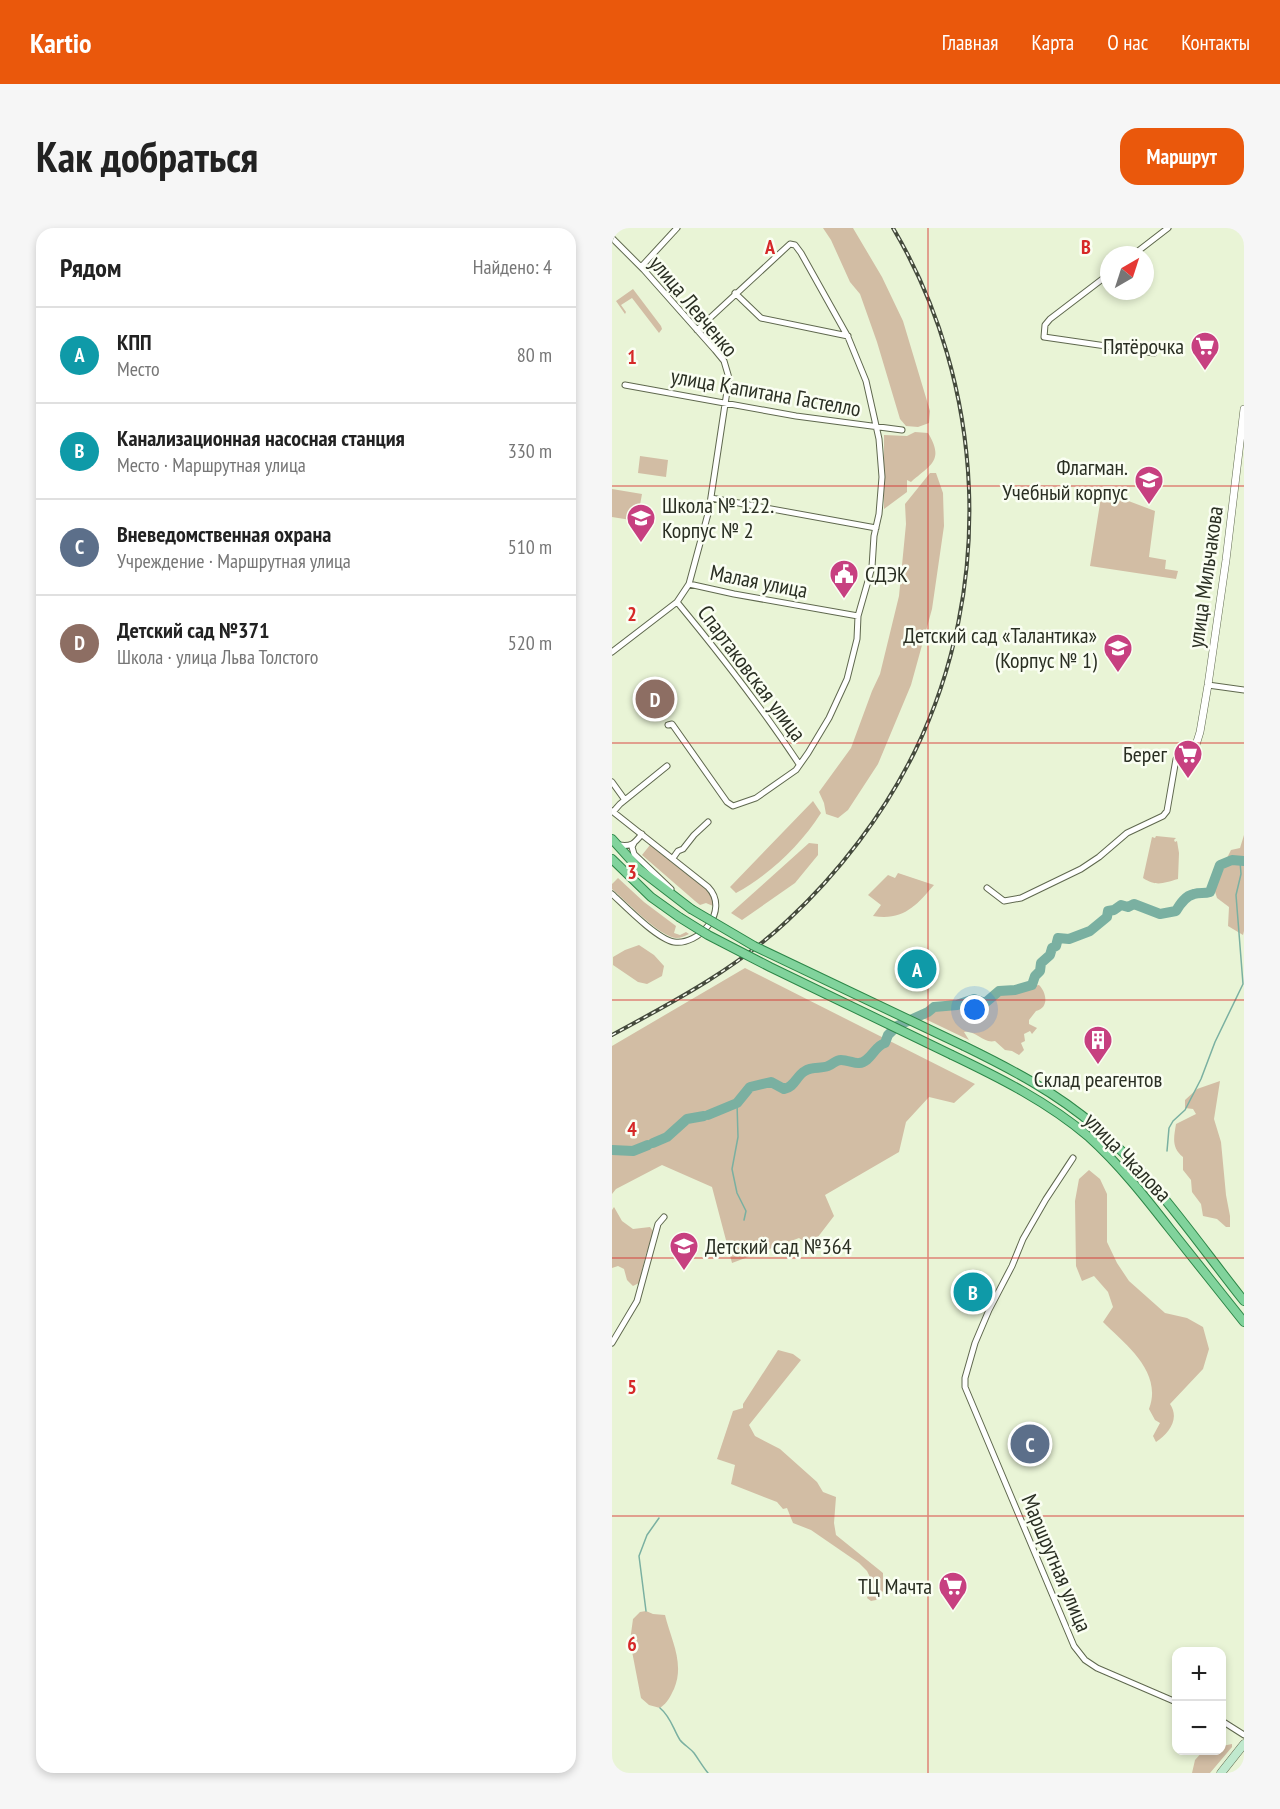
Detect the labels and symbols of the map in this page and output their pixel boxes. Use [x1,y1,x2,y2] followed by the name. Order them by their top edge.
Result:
[764,234,776,260] text: A
[1081,234,1091,260] text: B
[1100,246,1154,300] north arrow
[643,250,745,362] street label: улица Левченко
[1189,330,1221,372] supermarket icon: Пятёрочка
[1103,332,1184,360] place label: Пятёрочка
[627,344,637,370] text: 1
[669,361,863,423] street label: улица Капитана Гастелло
[1002,453,1128,506] place label: Флагман. Учебный корпус
[1133,464,1165,506] school or university icon: Флагман. Учебный корпус
[662,491,774,544] place label: Школа № 122. Корпус № 2
[625,502,657,544] school or university icon: Школа № 122. Корпус № 2
[1181,504,1229,650] street label: улица Мильчакова
[708,558,810,604] street label: Малая улица
[828,558,860,600] public building icon: СДЭК
[865,560,908,588] place label: СДЭК
[692,599,812,747] street label: Спартаковская улица
[627,601,637,627] text: 2
[903,621,1098,674] place label: Детский сад «Талантика» (Корпус № 1)
[1102,632,1134,674] school or university icon: Детский сад «Талантика» (Корпус № 1)
[636,676,675,722] pin: D
[1172,738,1204,780] supermarket icon: Берег
[1123,740,1167,768] place label: Берег
[627,859,637,885] text: 3
[898,946,936,992] pin: A
[960,995,989,1024] your location
[1082,1024,1114,1066] building icon: Склад реагентов
[1034,1065,1162,1093] place label: Склад реагентов
[1078,1106,1178,1208] street label: улица Чкалова
[627,1116,637,1142] text: 4
[668,1230,700,1272] school or university icon: Детский сад №364
[705,1232,852,1260] place label: Детский сад №364
[954,1270,992,1314] pin: B
[627,1374,637,1400] text: 5
[1010,1422,1050,1466] pin: C
[1015,1490,1099,1636] street label: Маршрутная улица
[937,1570,969,1612] supermarket icon: ТЦ Мачта
[858,1572,932,1600] place label: ТЦ Мачта
[627,1631,637,1657] text: 6

